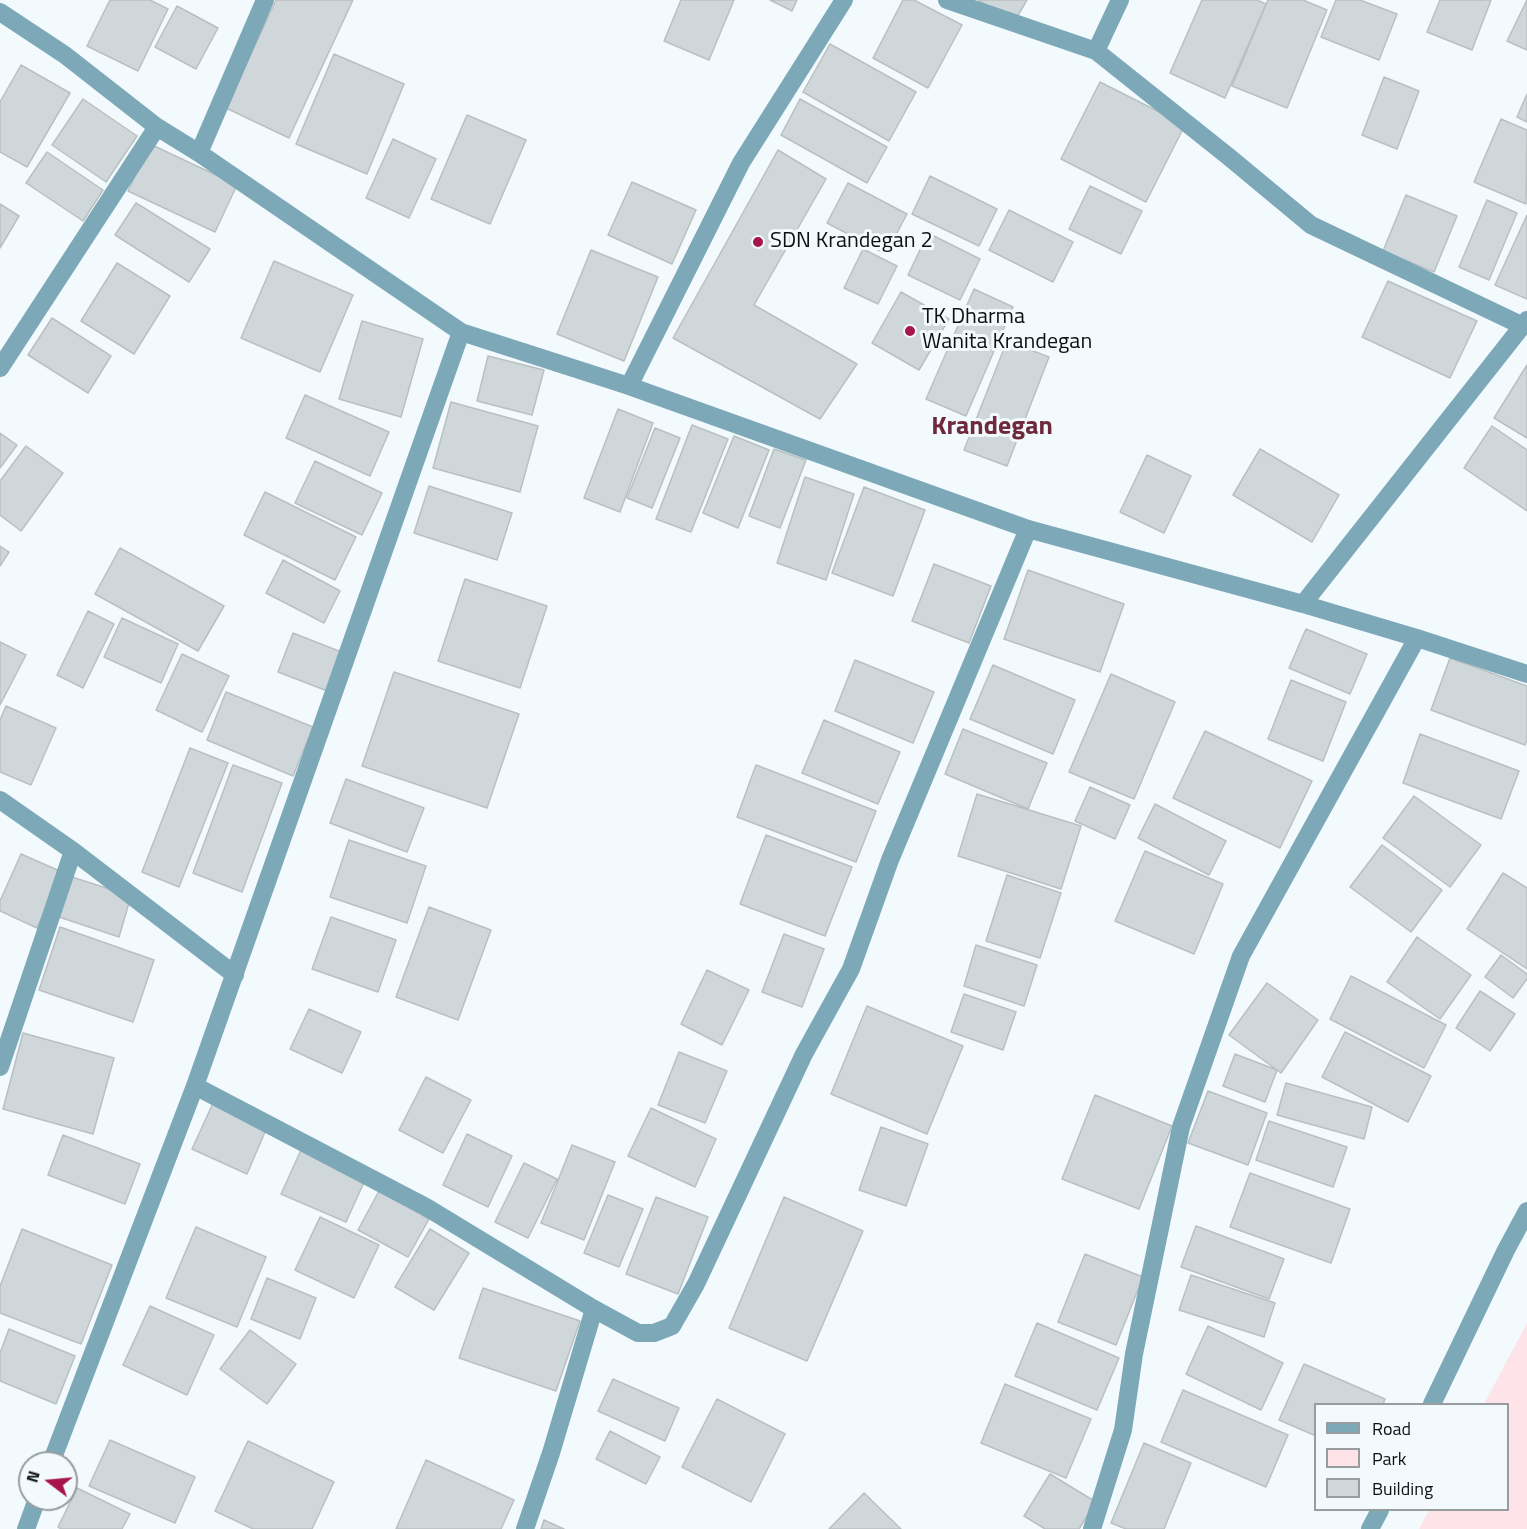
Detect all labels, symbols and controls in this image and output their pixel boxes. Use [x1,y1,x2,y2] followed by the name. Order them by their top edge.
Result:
[770,229,933,255] place label: SDN Krandegan 2
[751,235,765,249] marker: SDN Krandegan 2
[922,305,1092,356] place label: TK Dharma Wanita Krandegan
[903,324,917,338] marker: TK Dharma Wanita Krandegan
[931,412,1053,444] district label: Krandegan
[1314,1403,1509,1511] legend
[1372,1415,1411,1442] text: Road
[1372,1445,1406,1472] text: Park
[18,1451,78,1511] north arrow
[20,1468,46,1485] text: N
[1372,1475,1433,1502] text: Building

